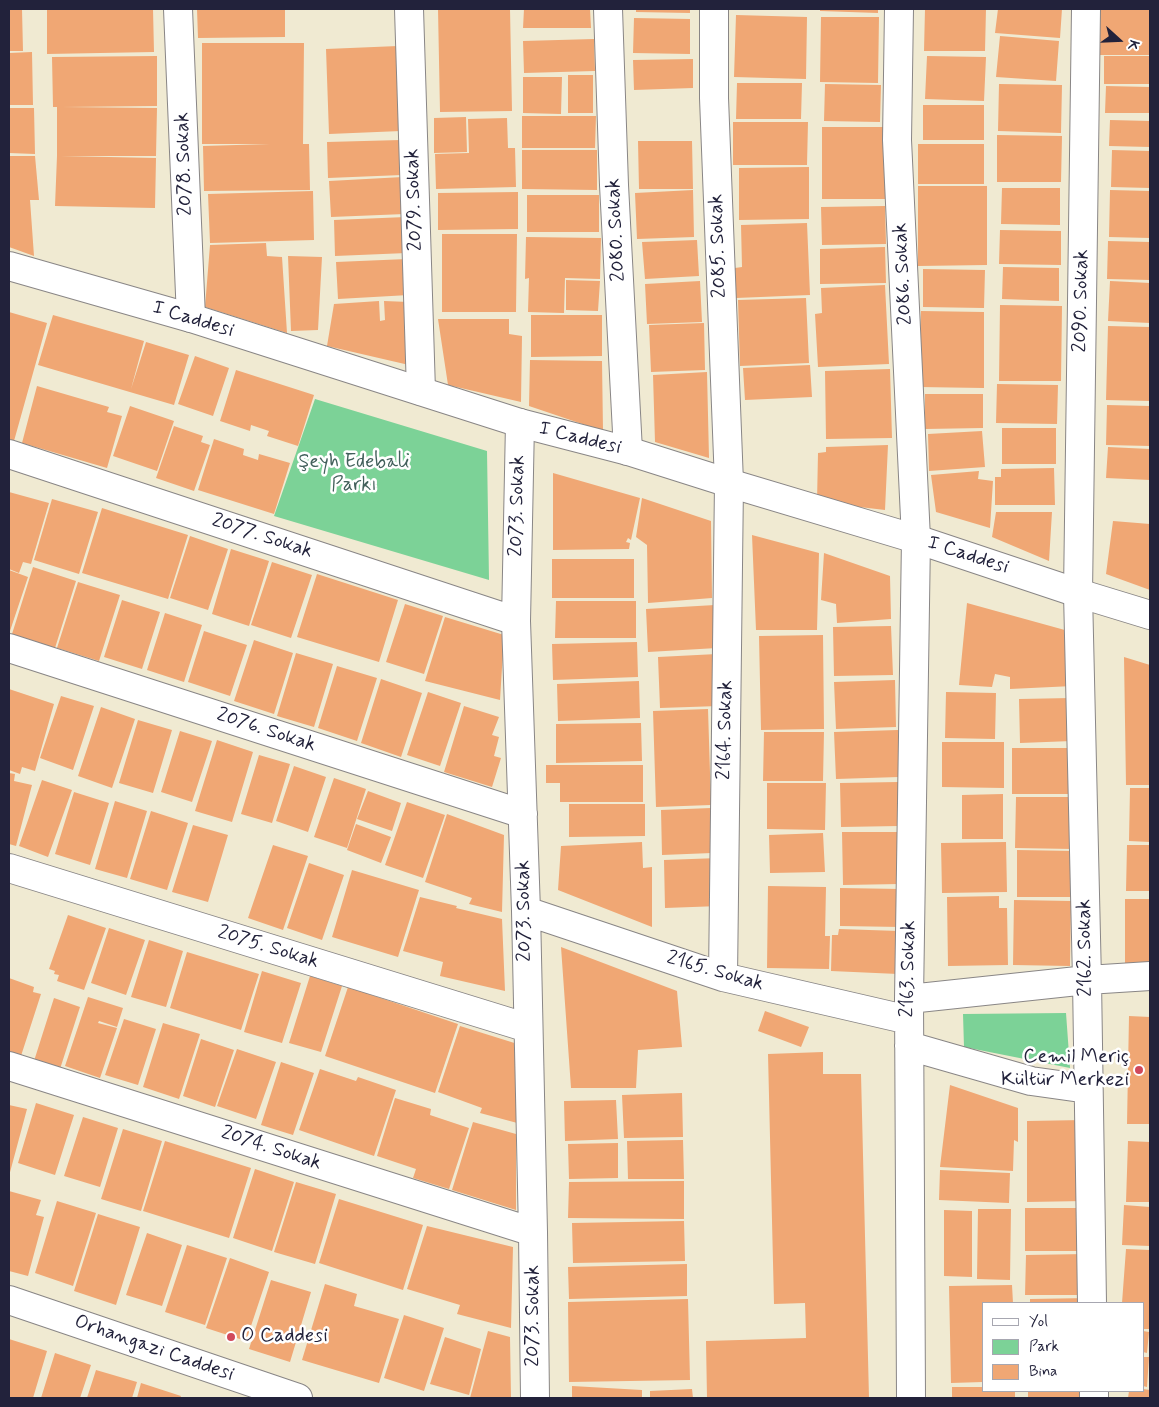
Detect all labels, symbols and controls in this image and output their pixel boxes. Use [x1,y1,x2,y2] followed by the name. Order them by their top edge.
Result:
[1094,15,1144,65] north arrow
[1123,37,1143,53] text: K
[171,112,199,216] street label: 2078. Sokak
[401,148,429,252] street label: 2079. Sokak
[602,178,632,282] street label: 2080. Sokak
[705,194,733,298] street label: 2085. Sokak
[889,222,919,326] street label: 2086. Sokak
[1069,249,1095,353] street label: 2090. Sokak
[149,296,237,344] street label: I Caddesi
[536,417,624,461] street label: I Caddesi
[298,451,410,498] park label: Şeyh Edebali Parkı
[505,455,531,557] street label: 2073. Sokak
[209,509,315,565] street label: 2077. Sokak
[924,532,1012,580] street label: I Caddesi
[713,680,739,780] street label: 2164. Sokak
[213,704,319,758] street label: 2076. Sokak
[512,860,538,962] street label: 2073. Sokak
[1073,899,1099,997] street label: 2162. Sokak
[896,920,922,1018] street label: 2163. Sokak
[214,921,322,975] street label: 2075. Sokak
[664,947,766,997] street label: 2165. Sokak
[1001,1046,1129,1093] place label: Cemil Meriç Kültür Merkezi
[1133,1064,1145,1076] marker: Cemil Meriç Kültür Merkezi
[218,1121,324,1177] street label: 2074. Sokak
[522,1265,546,1367] street label: 2073. Sokak
[982,1302,1144,1392] legend
[71,1310,237,1388] street label: Orhangazi Caddesi
[1029,1312,1048,1332] text: Yol
[241,1325,328,1349] place label: O Caddesi
[225,1331,237,1343] marker: O Caddesi
[1029,1337,1059,1357] text: Park
[1029,1362,1057,1382] text: Bina

